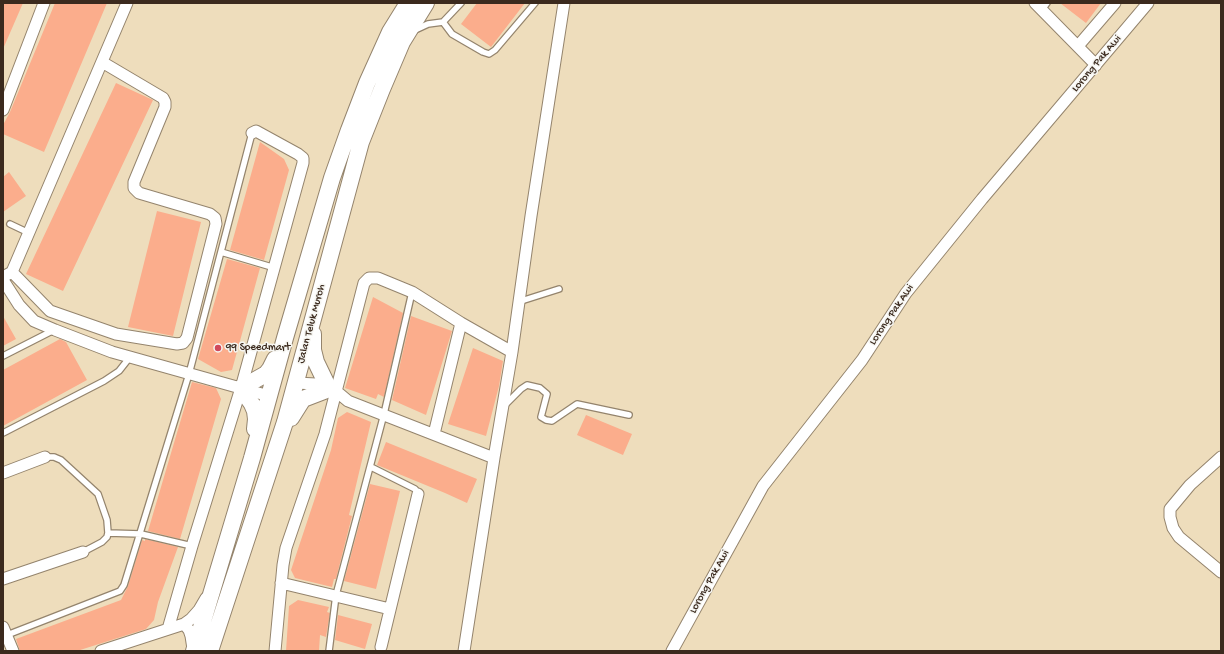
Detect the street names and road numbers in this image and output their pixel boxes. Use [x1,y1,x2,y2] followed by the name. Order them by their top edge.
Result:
[1069,33,1125,95] street label: Lorong Pak Awi
[867,282,917,348] street label: Lorong Pak Awi
[295,283,329,365] street label: Jalan Teluk Muroh
[687,548,733,616] street label: Lorong Pak Awi

